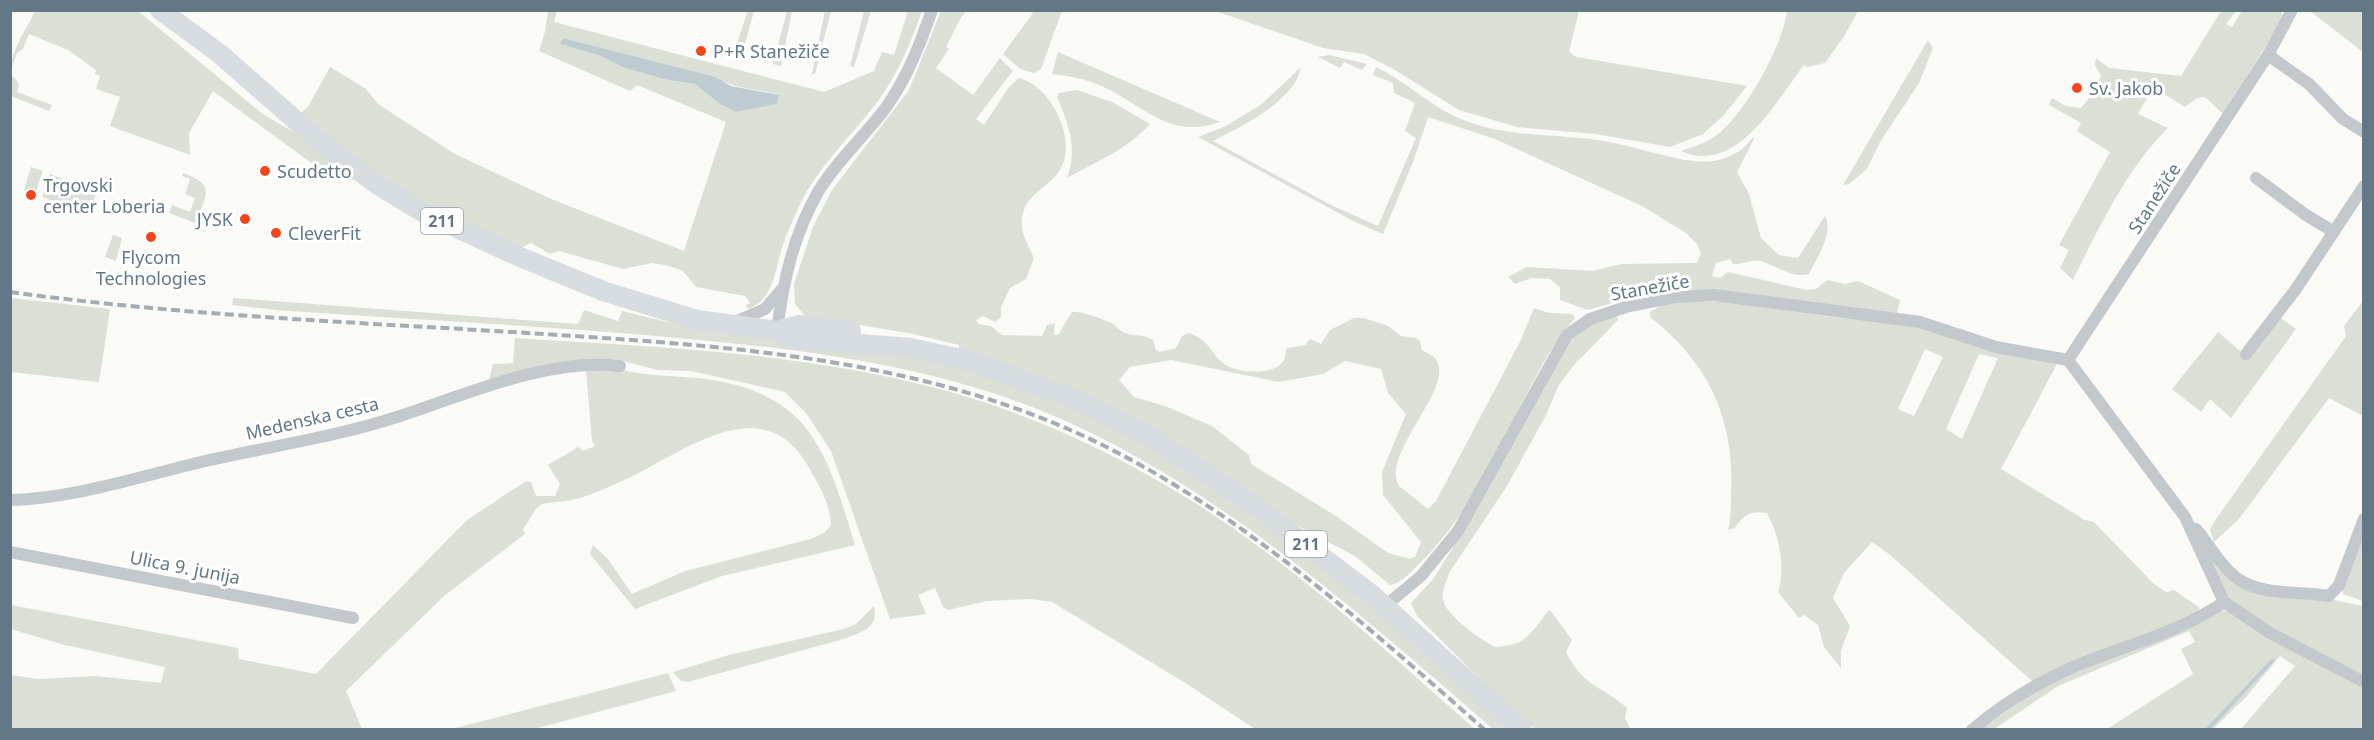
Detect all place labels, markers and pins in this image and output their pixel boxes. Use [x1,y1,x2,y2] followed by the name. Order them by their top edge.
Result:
[713,39,830,63] place label: P+R Stanežiče
[694,44,708,58] marker: P+R Stanežiče
[2089,76,2163,100] place label: Sv. Jakob
[2070,81,2084,95] marker: Sv. Jakob
[277,159,352,183] place label: Scudetto
[258,164,272,178] marker: Scudetto
[43,173,165,218] place label: Trgovski center Loberia
[24,188,38,202] marker: Trgovski center Loberia
[195,207,234,231] place label: JYSK
[238,212,252,226] marker: JYSK
[288,221,362,245] place label: CleverFit
[269,226,283,240] marker: CleverFit
[144,230,158,244] marker: Flycom Technologies
[96,245,206,290] place label: Flycom Technologies

